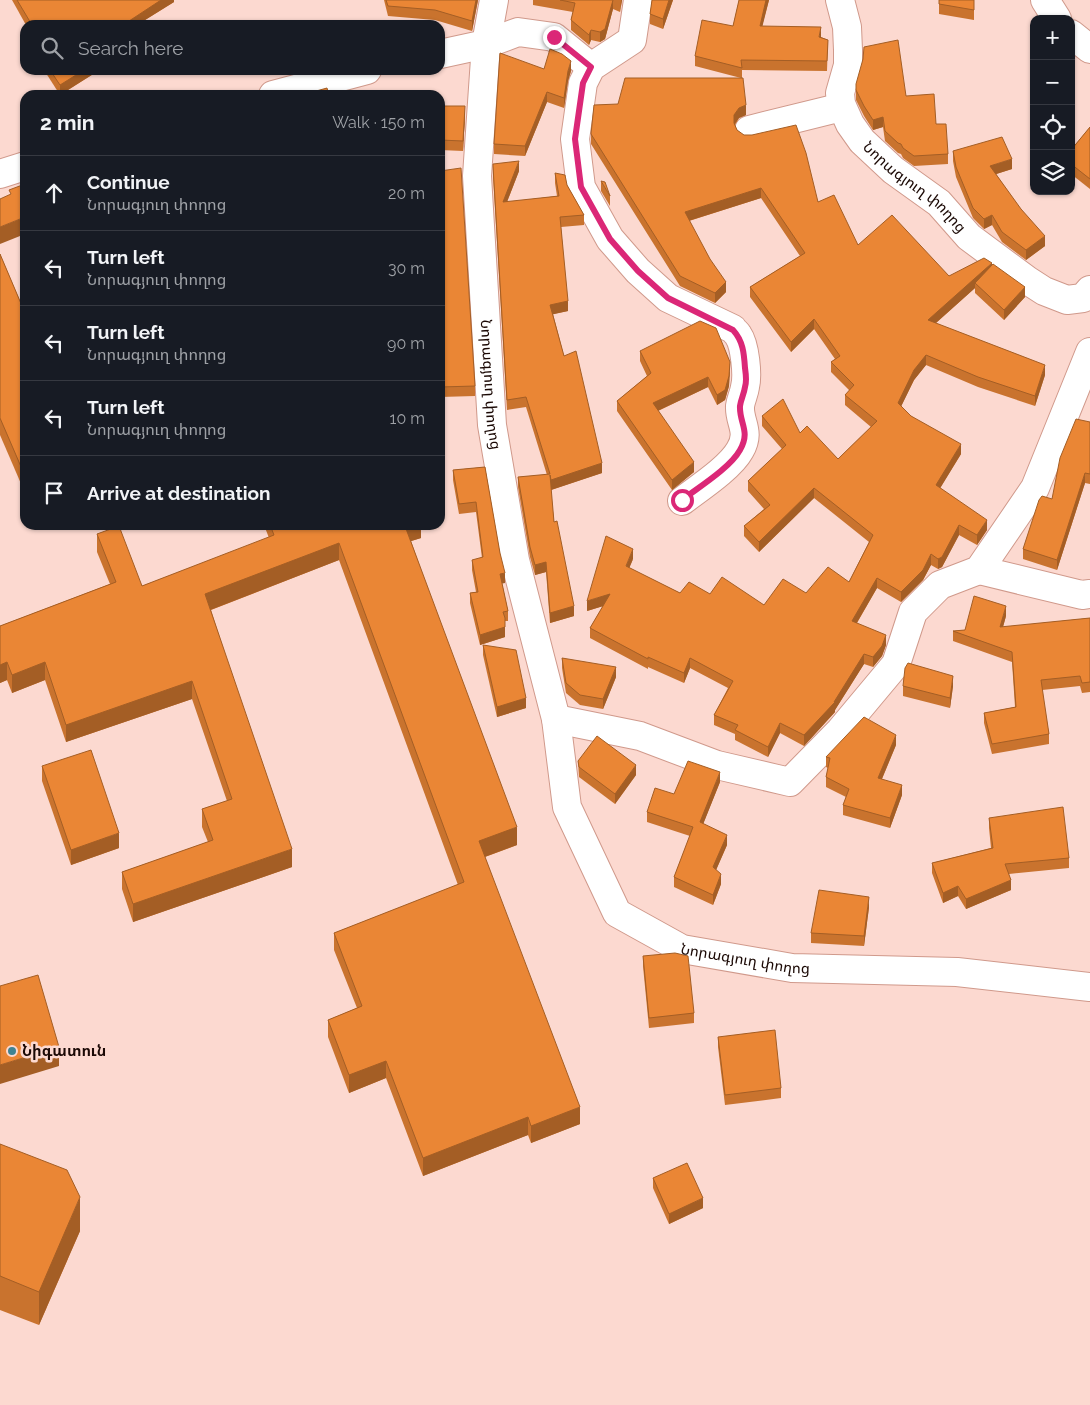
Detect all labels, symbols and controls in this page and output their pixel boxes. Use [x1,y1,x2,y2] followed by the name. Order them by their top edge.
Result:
[1030,15,1075,195] map controls
[1030,15,1075,60] button: +
[20,20,445,75] search box
[543,26,566,49] route end
[38,34,66,62] icon: search
[78,37,184,59] text: Search here
[1030,60,1075,105] button: −
[1030,105,1075,150] button: locate
[40,110,94,135] text: 2 min
[332,113,425,132] text: Walk · 150 m
[859,138,970,236] street label: Նորագյուղ փողոց
[1030,150,1075,195] button: layers
[87,171,170,193] text: Continue
[40,179,68,207] icon: ahead
[388,184,425,203] text: 20 m
[87,195,226,214] text: Նորագյուղ փողոց
[87,246,164,268] text: Turn left
[40,254,68,282] icon: left
[388,259,425,278] text: 30 m
[87,270,226,289] text: Նորագյուղ փողոց
[477,319,505,451] street label: Նորագյուղ փողոց
[87,321,164,343] text: Turn left
[40,329,68,357] icon: left
[387,334,425,353] text: 90 m
[87,345,226,364] text: Նորագյուղ փողոց
[87,396,164,418] text: Turn left
[40,404,68,432] icon: left
[390,409,425,428] text: 10 m
[87,420,226,439] text: Նորագյուղ փողոց
[40,479,68,507] icon: arrive
[87,482,271,504] text: Arrive at destination
[671,489,694,512] route start
[679,940,810,977] street label: Նորագյուղ փողոց
[22,1042,106,1060] place label: Նիգատուն
[6,1045,18,1057] marker: Նիգատուն

